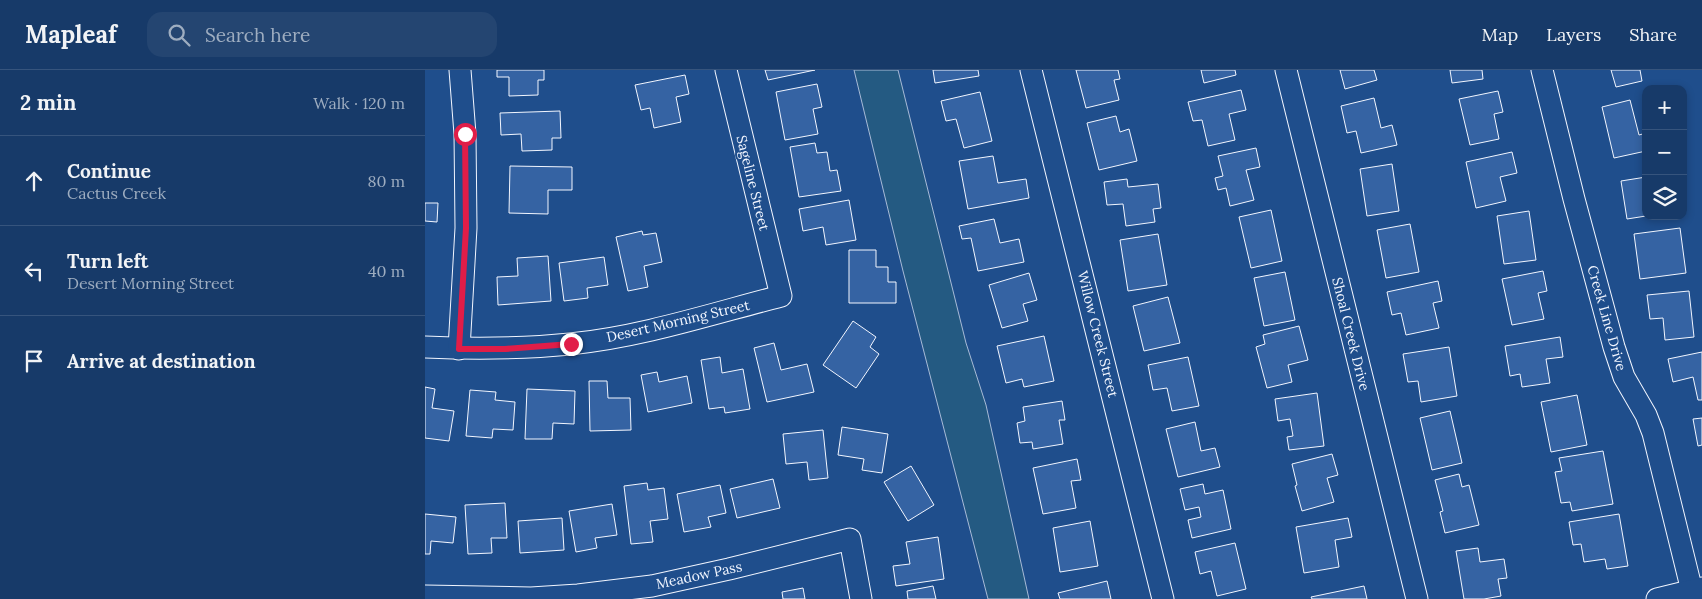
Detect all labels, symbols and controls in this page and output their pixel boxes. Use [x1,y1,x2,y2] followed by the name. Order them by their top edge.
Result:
[147,12,497,57] search box
[25,19,117,50] text: Mapleaf
[165,21,193,49] icon: search
[205,23,310,47] text: Search here
[1482,23,1518,46] text: Map
[1546,23,1601,46] text: Layers
[1629,23,1677,46] text: Share
[1642,85,1687,220] map controls
[1642,85,1687,130] button: +
[20,89,76,116] text: 2 min
[313,93,405,113] text: Walk · 120 m
[454,123,477,146] route start
[1642,130,1687,175] button: −
[732,133,774,233] street label: Sageline Street
[67,159,151,183] text: Continue
[20,167,48,195] icon: ahead
[368,171,405,191] text: 80 m
[1642,175,1687,220] button: layers
[67,183,166,203] text: Cactus Creek
[67,249,148,273] text: Turn left
[20,257,48,285] icon: left
[368,261,405,281] text: 40 m
[1583,263,1631,373] street label: Creek Line Drive
[1074,269,1123,400] street label: Willow Creek Street
[67,273,234,293] text: Desert Morning Street
[1328,275,1374,393] street label: Shoal Creek Drive
[605,296,752,346] street label: Desert Morning Street
[560,333,583,356] route end
[20,347,48,375] icon: arrive
[67,349,256,373] text: Arrive at destination
[654,557,744,593] street label: Meadow Pass

